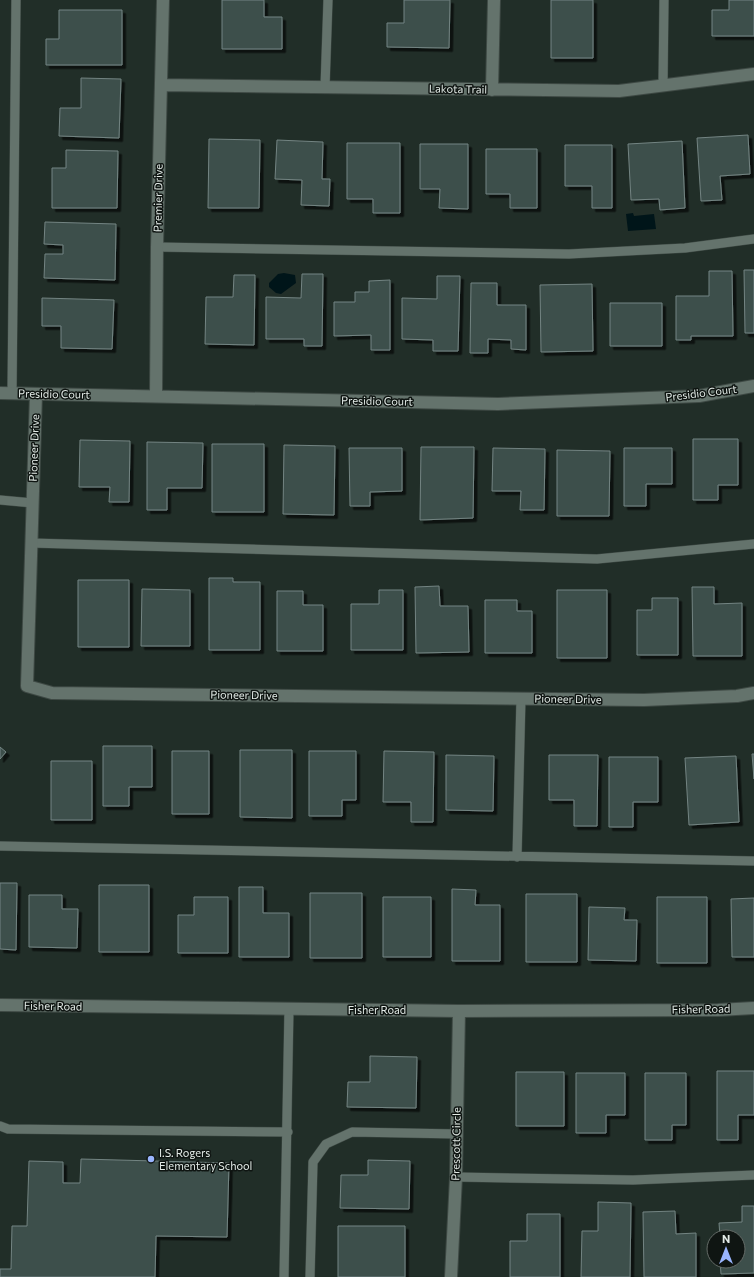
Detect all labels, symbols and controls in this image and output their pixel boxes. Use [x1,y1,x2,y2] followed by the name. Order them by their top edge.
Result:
[429,81,487,96] street label: Lakota Trail
[150,164,165,232] street label: Premier Drive
[665,382,738,403] street label: Presidio Court
[18,386,90,401] street label: Presidio Court
[341,393,413,408] street label: Presidio Court
[26,414,41,482] street label: Pioneer Drive
[210,687,278,702] street label: Pioneer Drive
[534,691,602,706] street label: Pioneer Drive
[24,998,82,1013] street label: Fisher Road
[672,1001,730,1016] street label: Fisher Road
[348,1003,406,1016] street label: Fisher Road
[448,1107,463,1181] street label: Prescott Circle
[159,1146,252,1172] place label: I.S. Rogers Elementary School
[146,1154,156,1164] marker: I.S. Rogers Elementary School
[706,1229,746,1269] north arrow
[722,1232,730,1245] text: N

